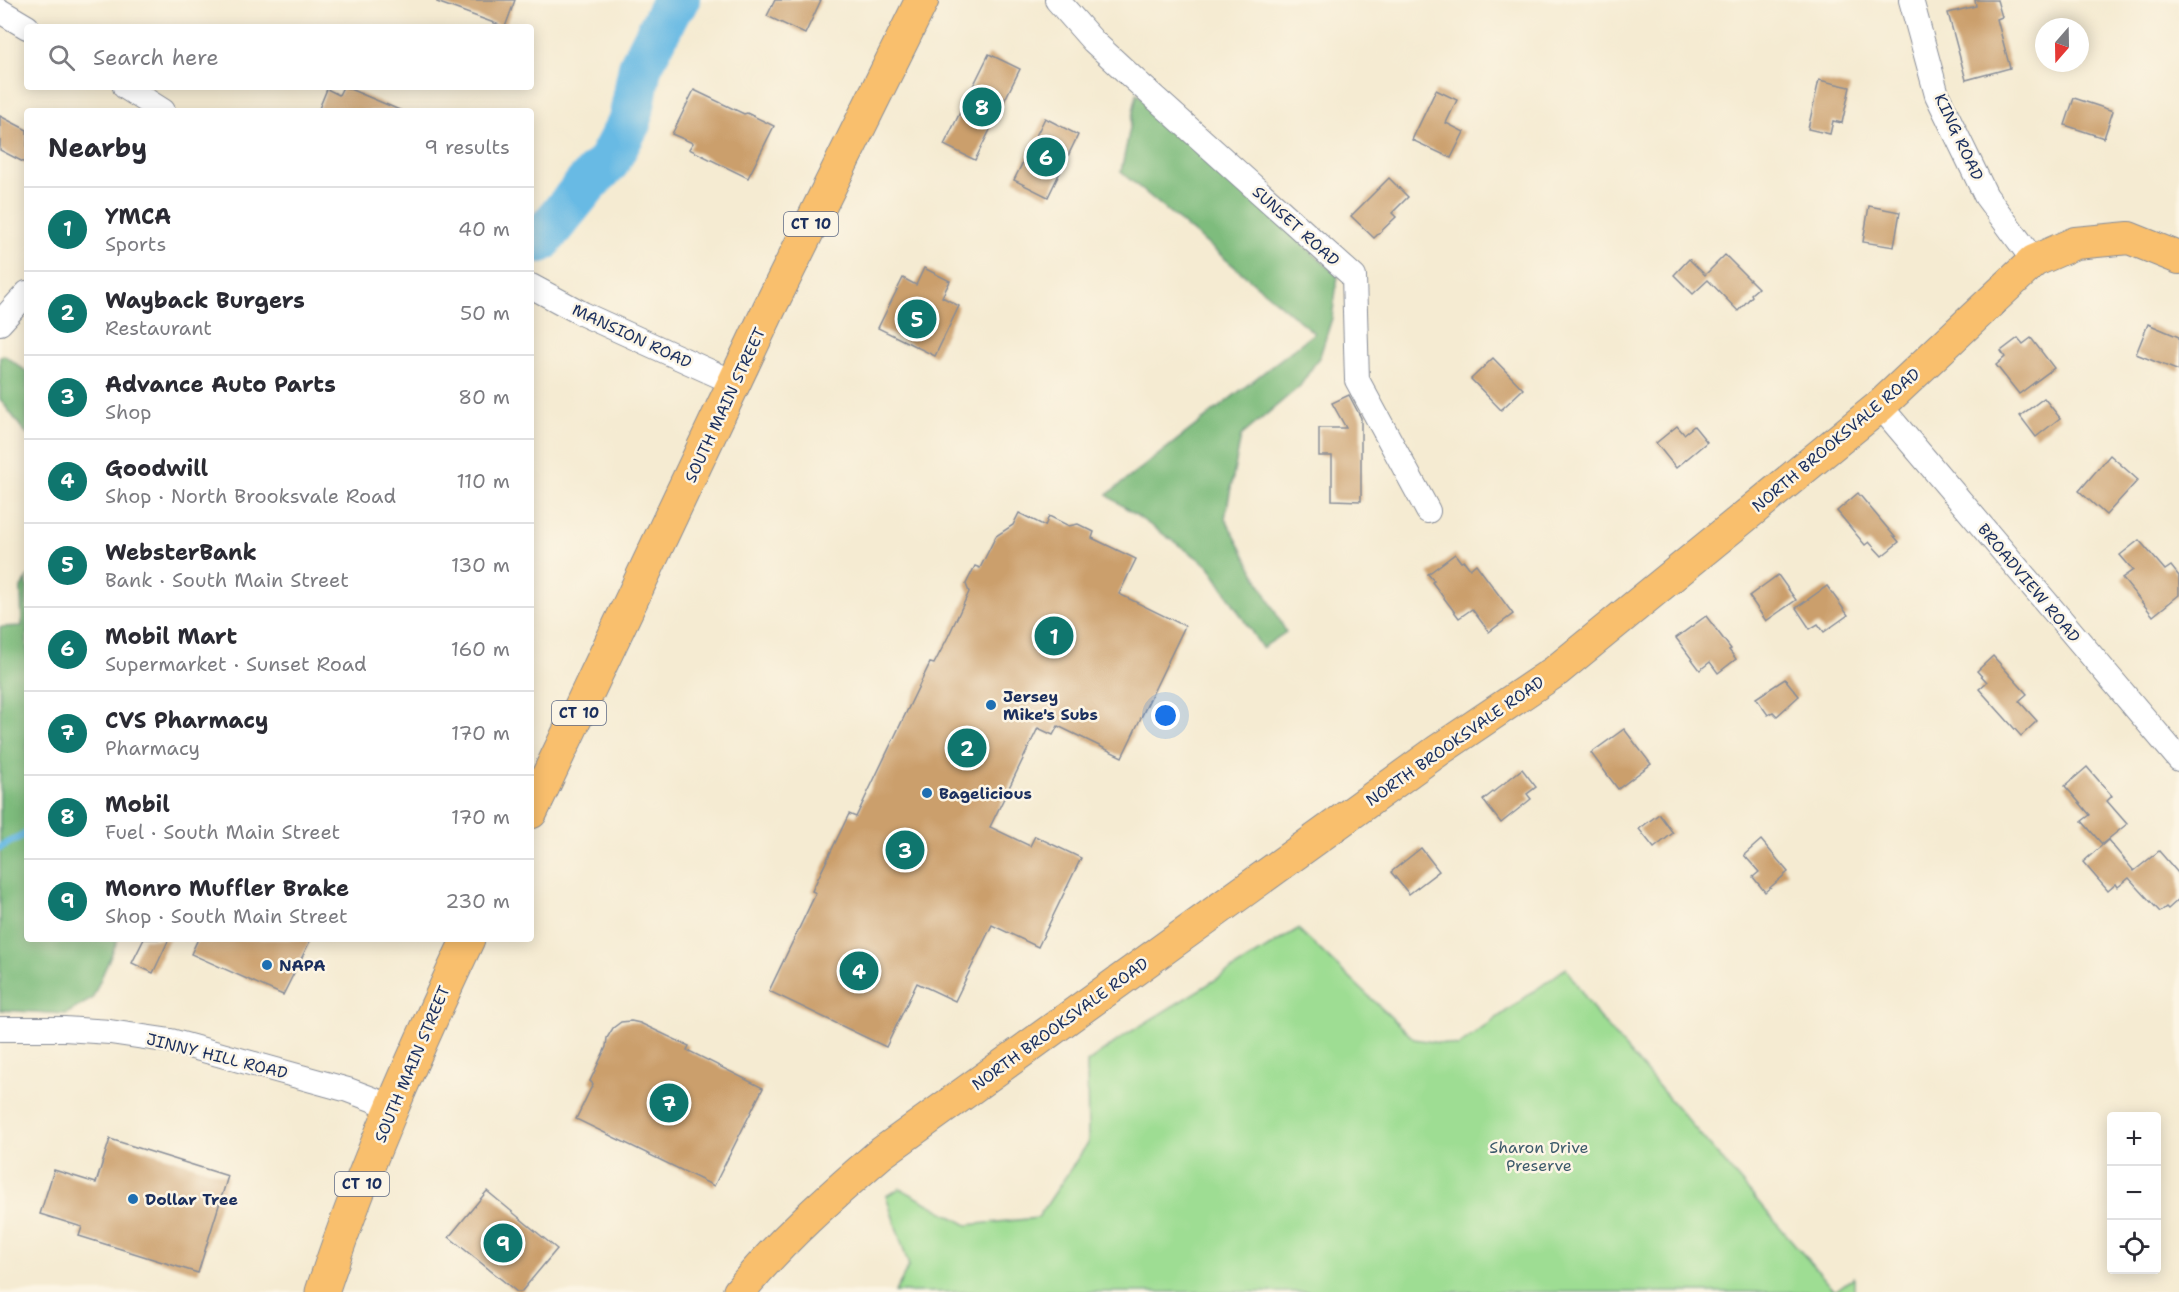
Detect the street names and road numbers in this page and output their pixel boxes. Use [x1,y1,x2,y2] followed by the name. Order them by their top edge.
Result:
[1930,90,1988,184] street label: KING ROAD
[1248,181,1344,271] street label: SUNSET ROAD
[784,212,838,236] road number: CT 10
[569,299,695,373] street label: MANSION ROAD
[680,324,770,486] street label: SOUTH MAIN STREET
[1748,363,1924,517] street label: NORTH BROOKSVALE ROAD
[1973,519,2085,647] street label: BROADVIEW ROAD
[1362,671,1548,811] street label: NORTH BROOKSVALE ROAD
[552,701,606,725] road number: CT 10
[968,953,1152,1095] street label: NORTH BROOKSVALE ROAD
[369,982,455,1146] street label: SOUTH MAIN STREET
[144,1028,290,1084] street label: JINNY HILL ROAD
[335,1172,389,1196] road number: CT 10

